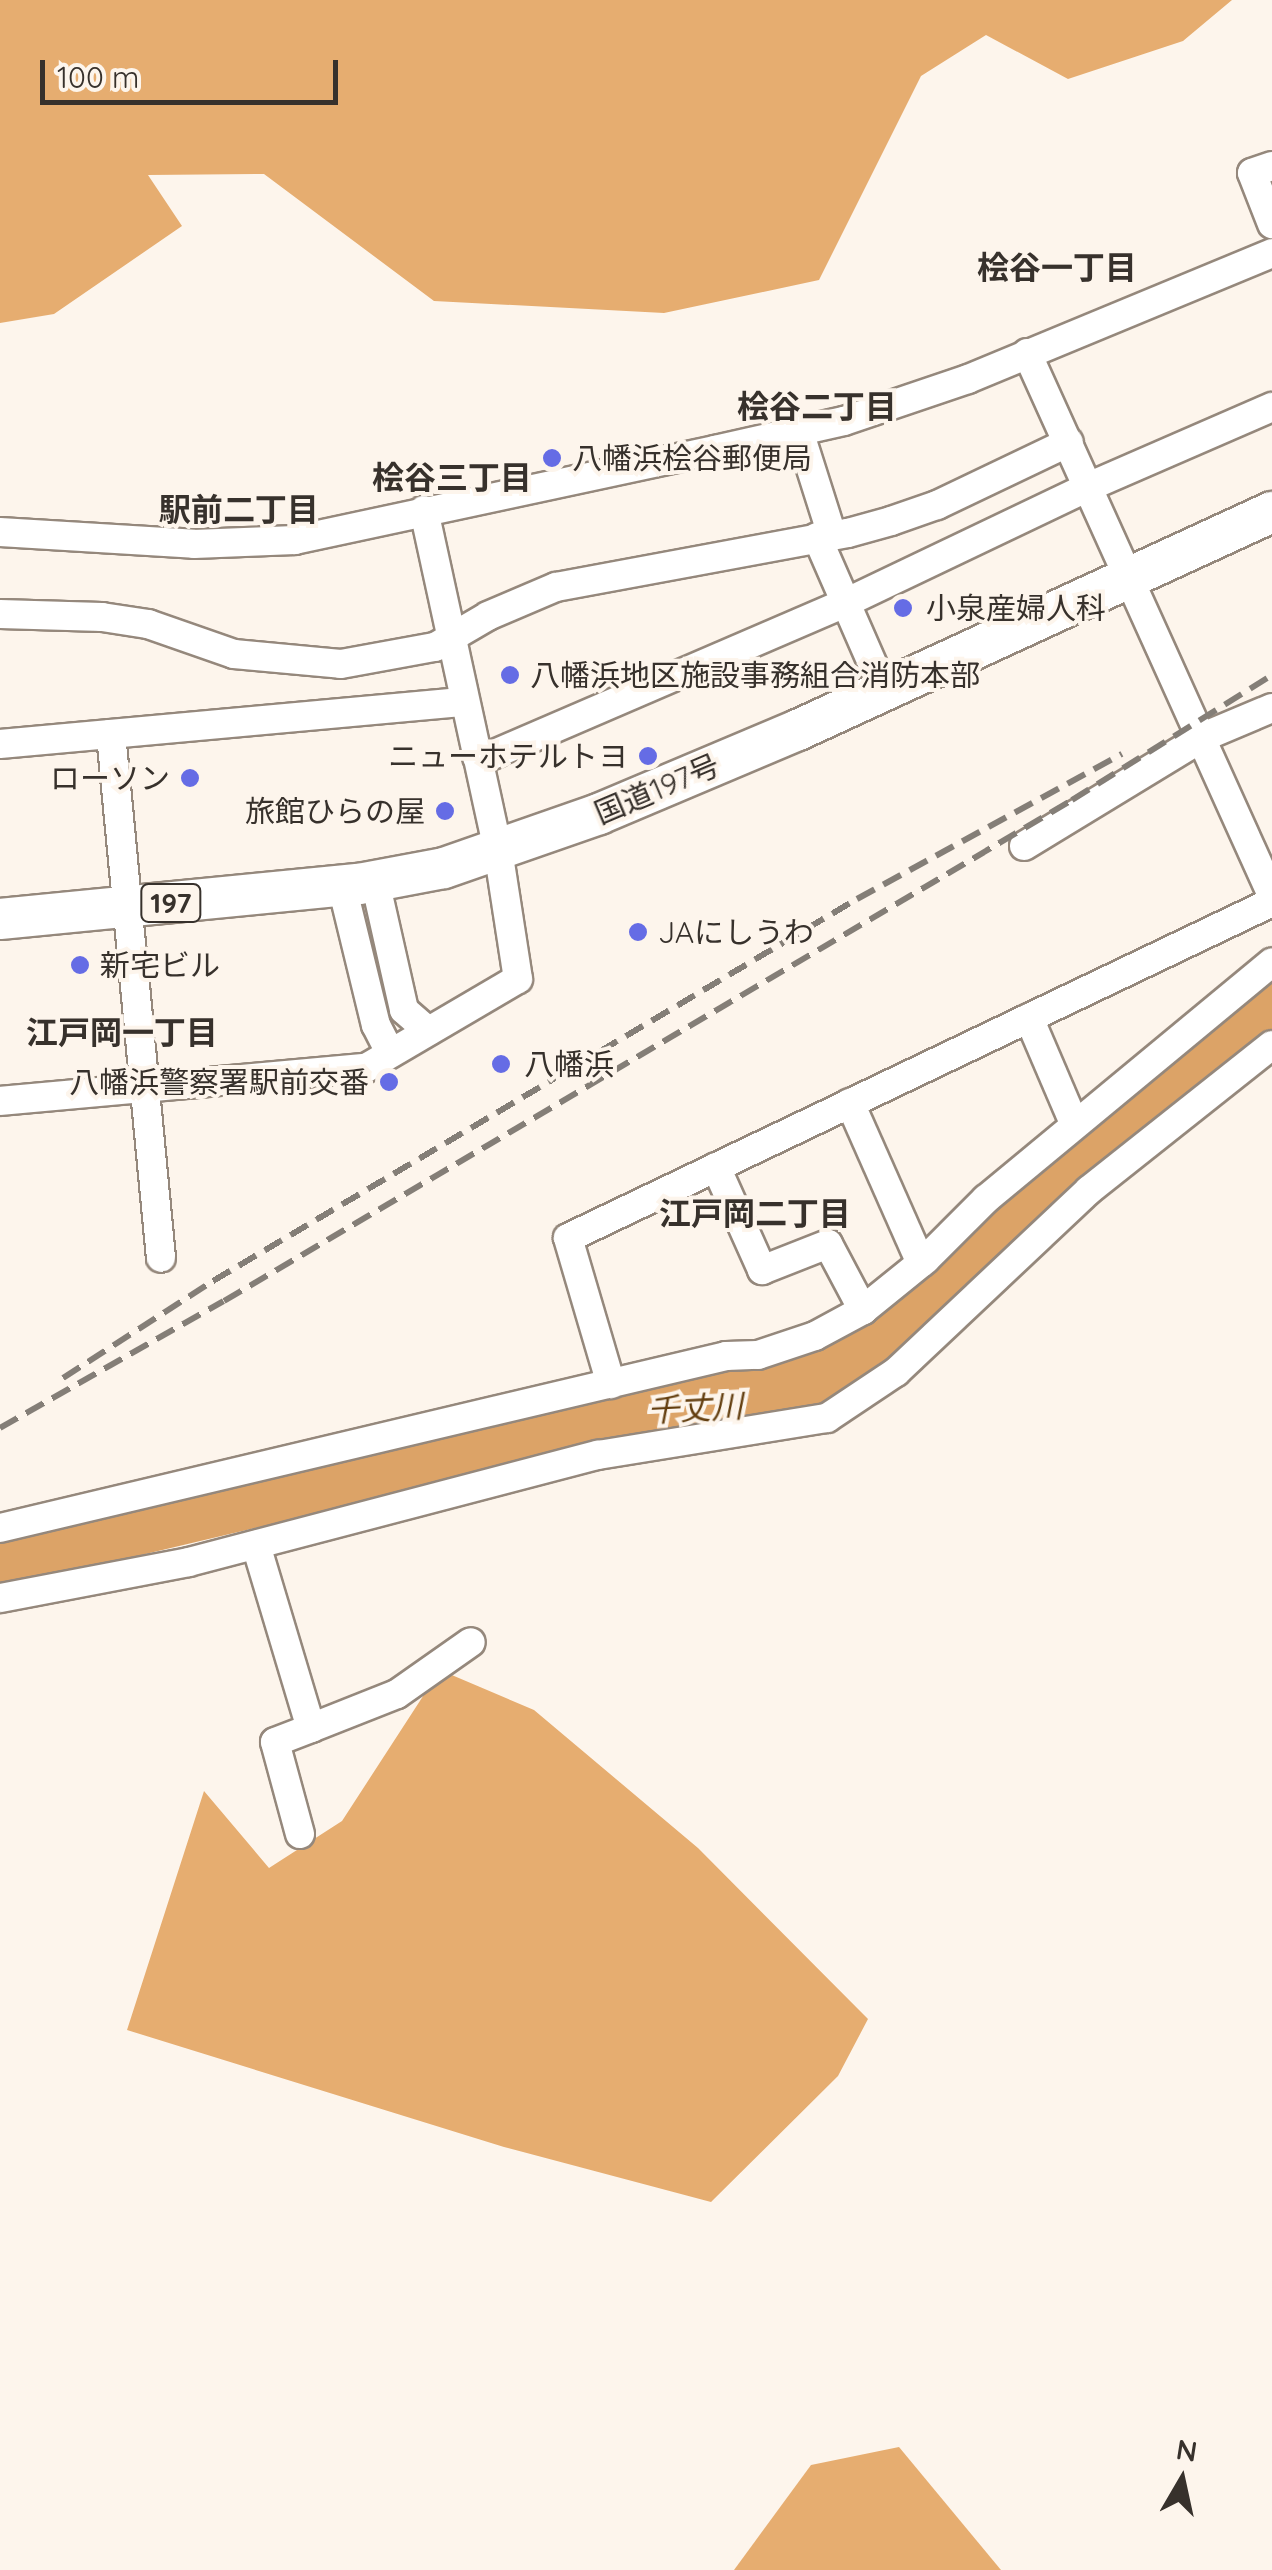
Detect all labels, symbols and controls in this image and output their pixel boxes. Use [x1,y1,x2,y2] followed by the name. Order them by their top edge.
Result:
[45,40,342,102] scale bar
[57,58,139,96] text: 100 m
[977,248,1137,286] district label: 桧谷一丁目
[737,387,897,425] district label: 桧谷二丁目
[572,440,812,476] place label: 八幡浜桧谷郵便局
[541,447,563,469] marker: 八幡浜桧谷郵便局
[372,458,532,496] district label: 桧谷三丁目
[159,490,319,528] district label: 駅前二丁目
[926,590,1106,626] place label: 小泉産婦人科
[890,595,916,621] marker: 小泉産婦人科
[530,657,980,693] place label: 八幡浜地区施設事務組合消防本部
[499,664,521,686] marker: 八幡浜地区施設事務組合消防本部
[388,738,628,774] place label: ニューホテルトヨ
[637,745,659,767] marker: ニューホテルトヨ
[589,747,725,831] street label: 国道197号
[50,760,170,796] place label: ローソン
[179,767,201,789] marker: ローソン
[245,793,425,829] place label: 旅館ひらの屋
[434,800,456,822] marker: 旅館ひらの屋
[138,880,204,926] road number: 197
[658,914,814,950] place label: JAにしうわ
[627,921,649,943] marker: JAにしうわ
[100,947,220,983] place label: 新宅ビル
[69,954,91,976] marker: 新宅ビル
[26,1013,218,1051] district label: 江戸岡一丁目
[524,1046,614,1082] place label: 八幡浜
[488,1051,514,1077] marker: 八幡浜
[69,1064,369,1100] place label: 八幡浜警察署駅前交番
[378,1071,400,1093] marker: 八幡浜警察署駅前交番
[659,1194,851,1232] district label: 江戸岡二丁目
[646,1386,744,1430] water label: 千丈川
[1132,2430,1232,2530] north arrow
[1174,2431,1200,2469] text: N

